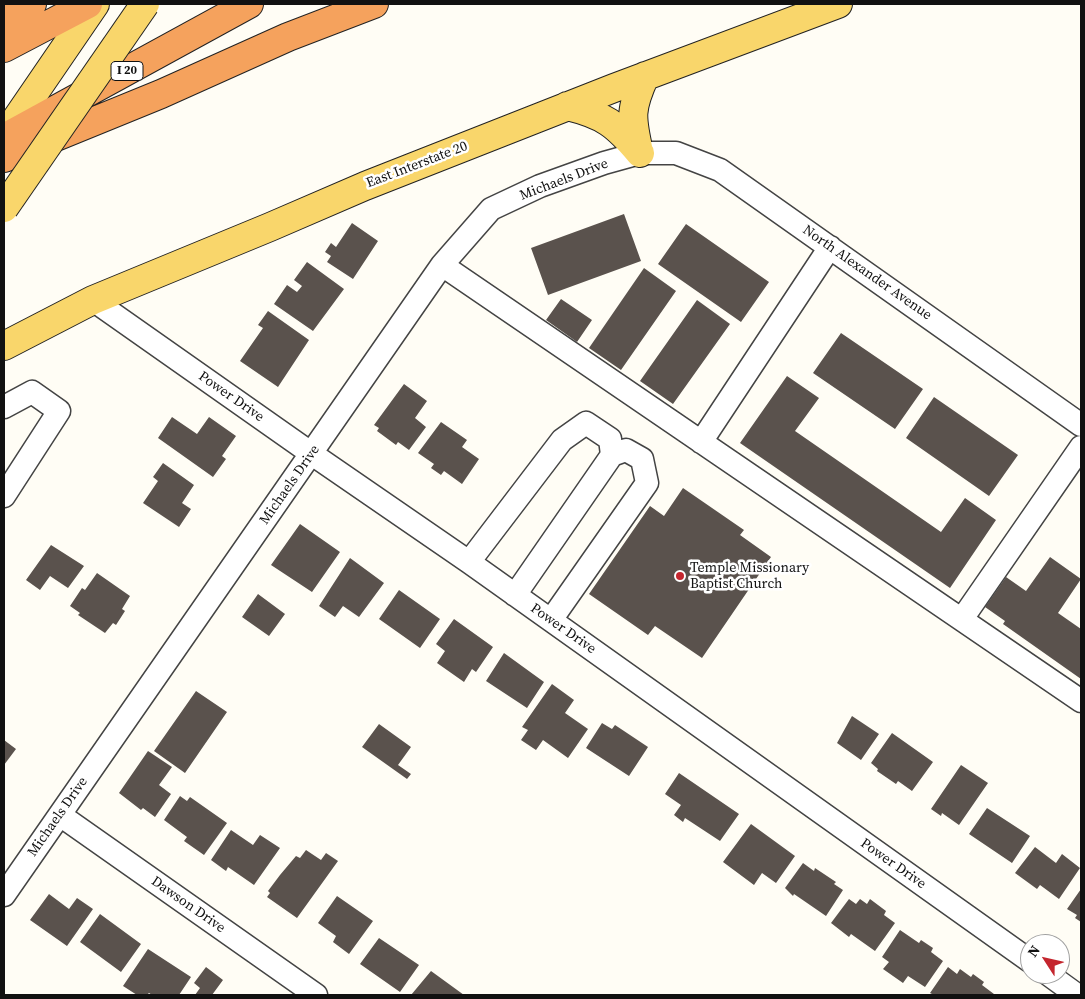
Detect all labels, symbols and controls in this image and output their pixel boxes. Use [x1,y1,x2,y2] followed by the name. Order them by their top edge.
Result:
[111,61,143,80] road number: I 20
[364,138,470,192] street label: East Interstate 20
[517,155,611,205] street label: Michaels Drive
[799,222,935,324] street label: North Alexander Avenue
[195,368,267,426] street label: Power Drive
[256,442,324,528] street label: Michaels Drive
[690,560,809,592] place label: Temple Missionary Baptist Church
[674,570,686,582] marker: Temple Missionary Baptist Church
[527,600,599,658] street label: Power Drive
[24,774,92,860] street label: Michaels Drive
[857,835,929,893] street label: Power Drive
[148,873,228,937] street label: Dawson Drive
[1020,934,1070,984] north arrow
[1022,941,1045,961] text: N

